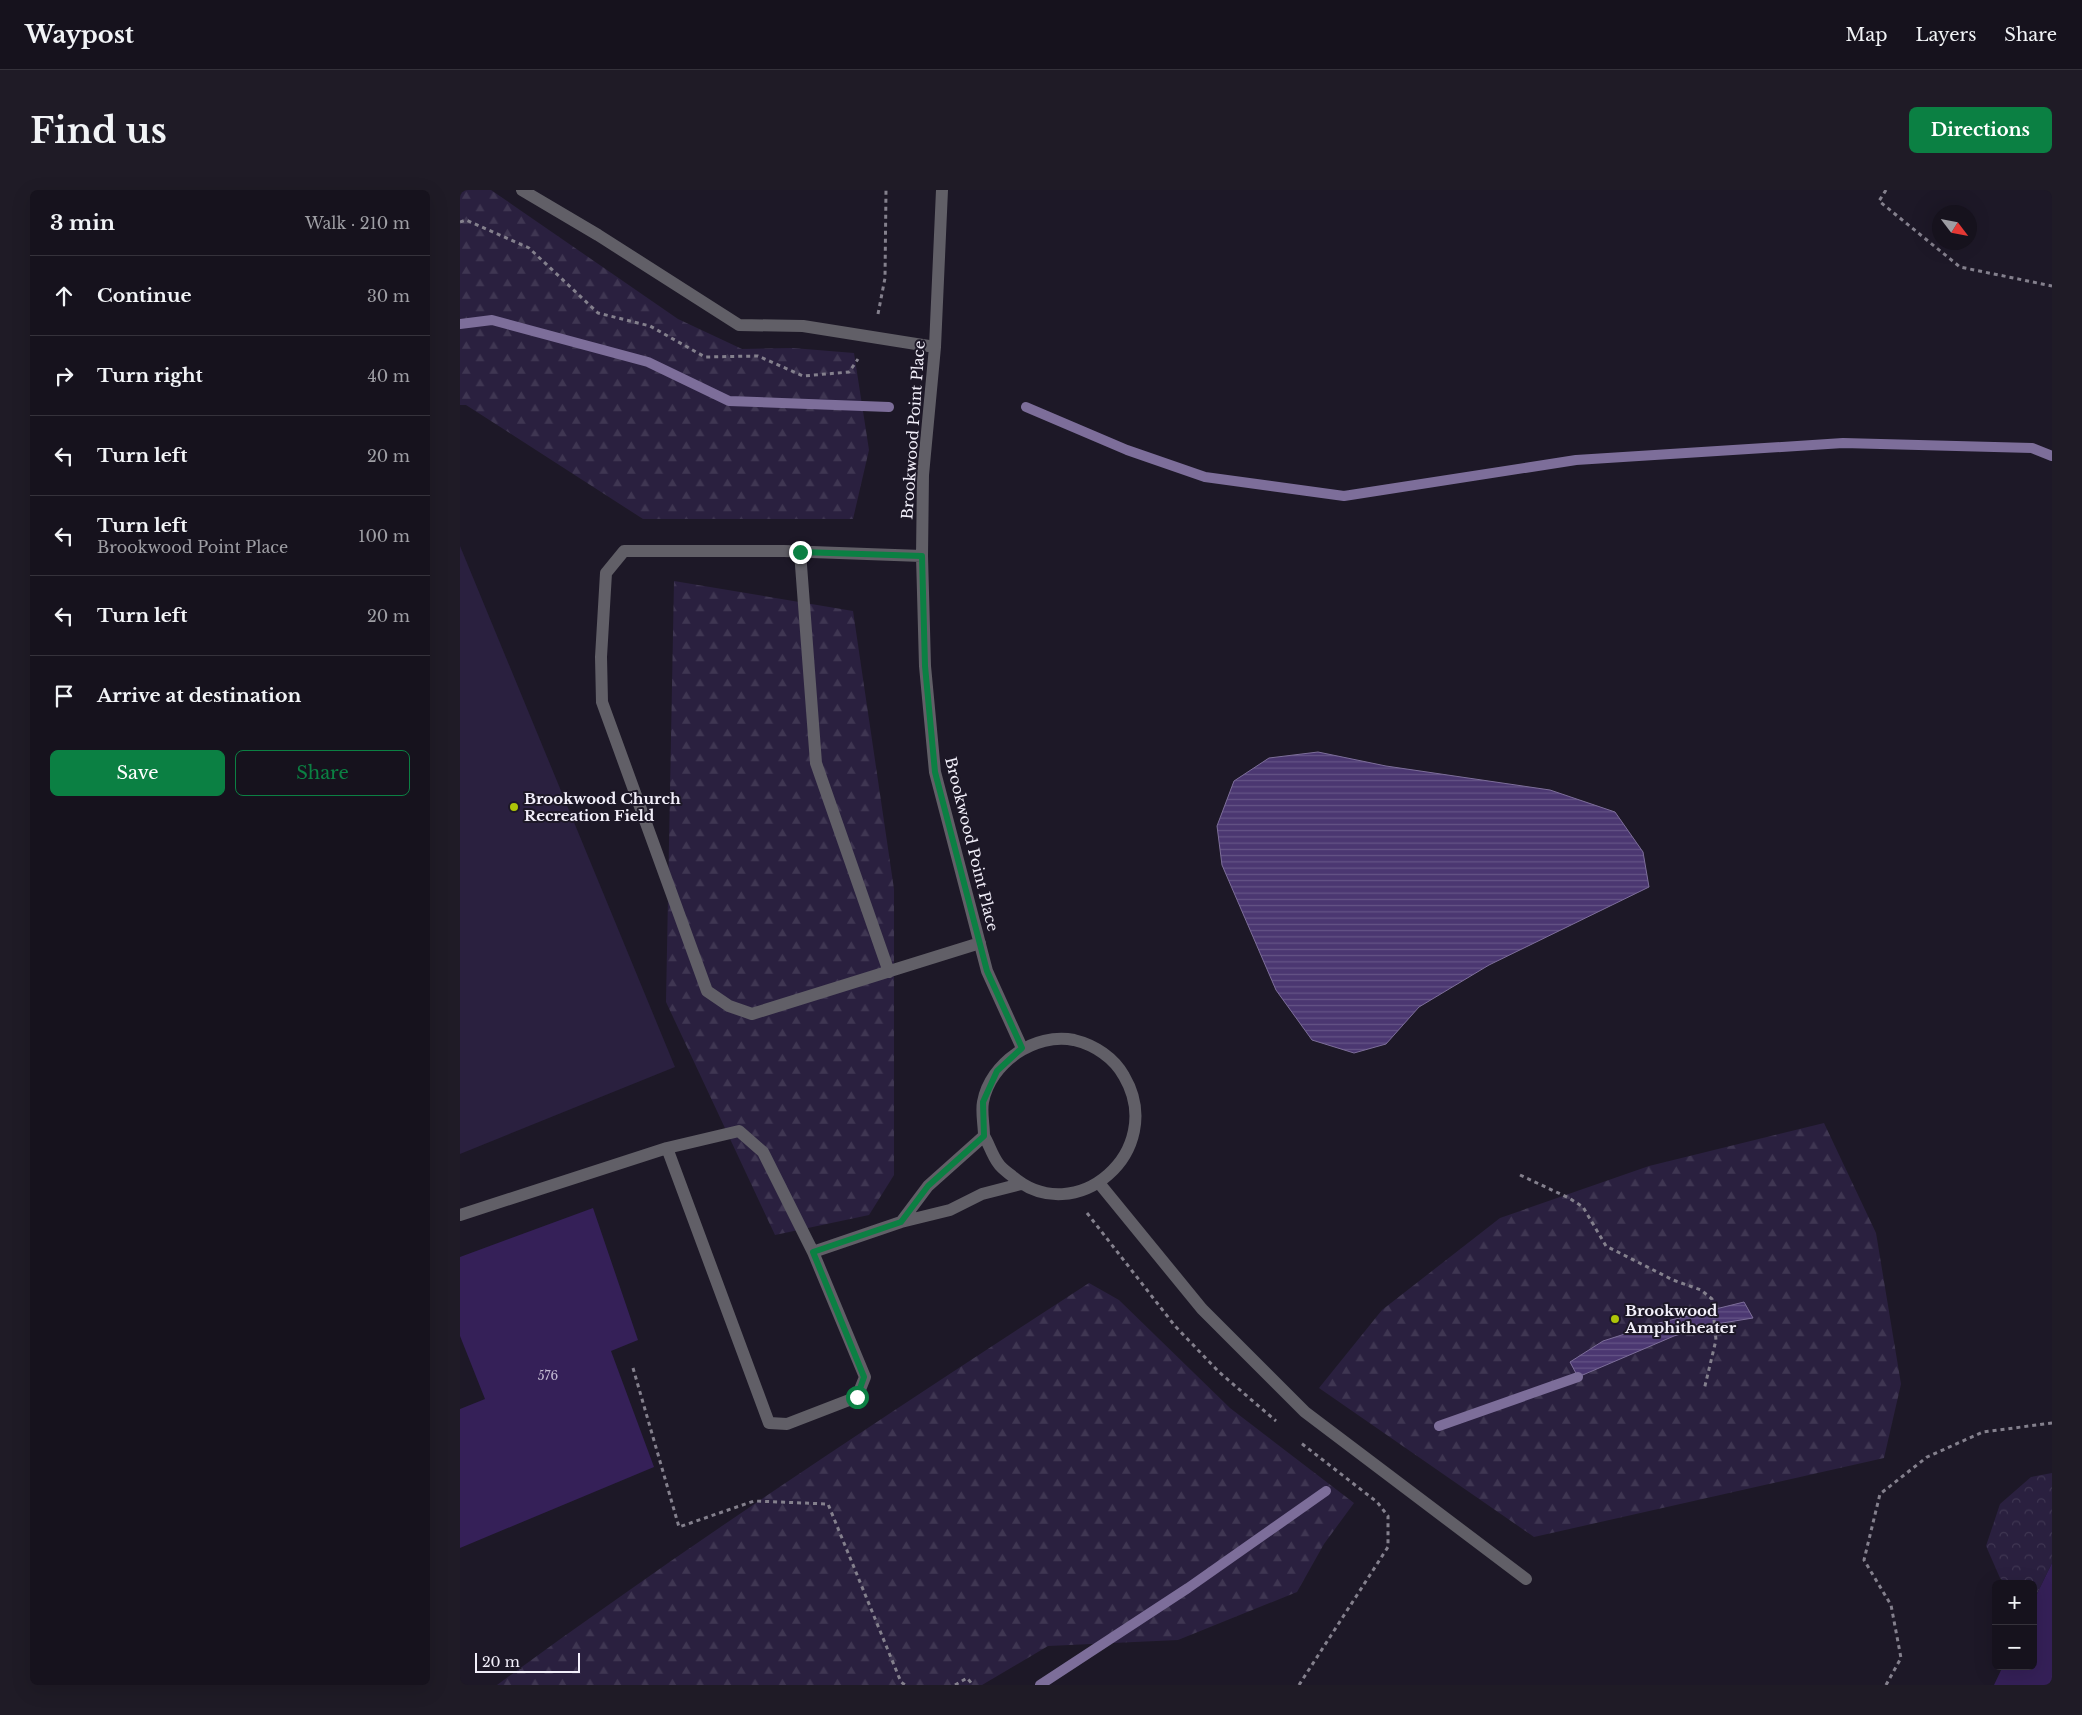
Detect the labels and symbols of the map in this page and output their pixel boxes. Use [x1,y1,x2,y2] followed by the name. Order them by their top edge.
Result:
[1932,205,1977,250] north arrow
[897,340,929,520] street label: Brookwood Point Place
[789,541,812,564] route end
[941,755,1003,933] street label: Brookwood Point Place
[524,789,681,825] place label: Brookwood Church Recreation Field
[508,801,520,813] marker: Brookwood Church Recreation Field
[1624,1301,1737,1337] place label: Brookwood Amphitheater
[1609,1313,1621,1325] marker: Brookwood Amphitheater
[538,1368,559,1383] house number: 576
[846,1386,869,1409] route start
[475,1650,580,1673] scale bar

